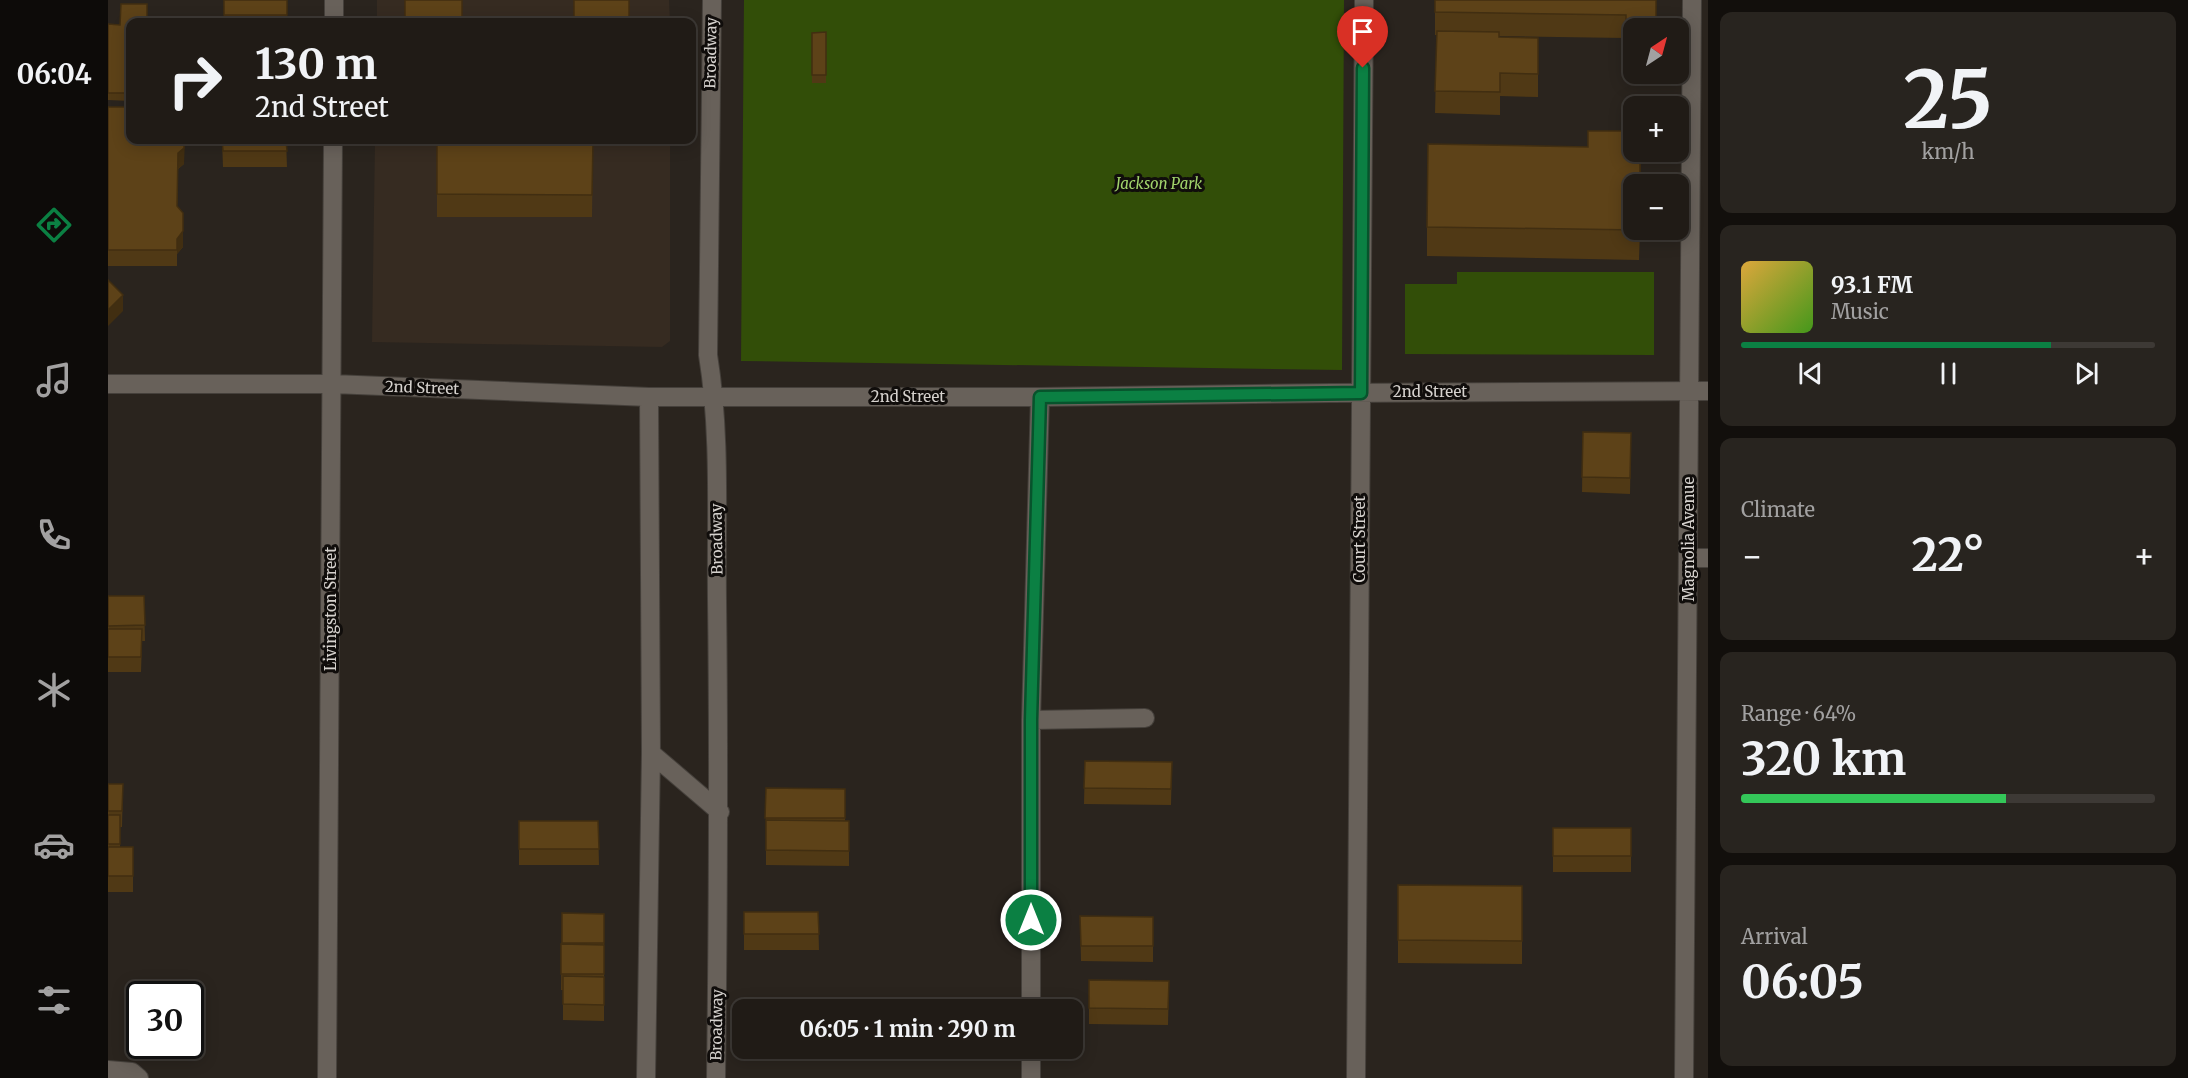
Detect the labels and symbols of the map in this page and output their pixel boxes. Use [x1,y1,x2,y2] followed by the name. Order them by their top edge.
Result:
[1337,6,1388,68] pin
[700,17,721,89] street label: Broadway
[1623,18,1689,84] north arrow
[1114,174,1203,193] park label: Jackson Park
[385,377,460,398] street label: 2nd Street
[1393,382,1467,401] street label: 2nd Street
[871,387,945,406] street label: 2nd Street
[1679,477,1698,601] street label: Magnolia Avenue
[1350,495,1369,582] street label: Court Street
[706,503,727,575] street label: Broadway
[321,547,340,671] street label: Livingston Street
[999,888,1063,952] position arrow
[126,981,204,1059] speed limit sign: 30
[706,989,727,1061] street label: Broadway

